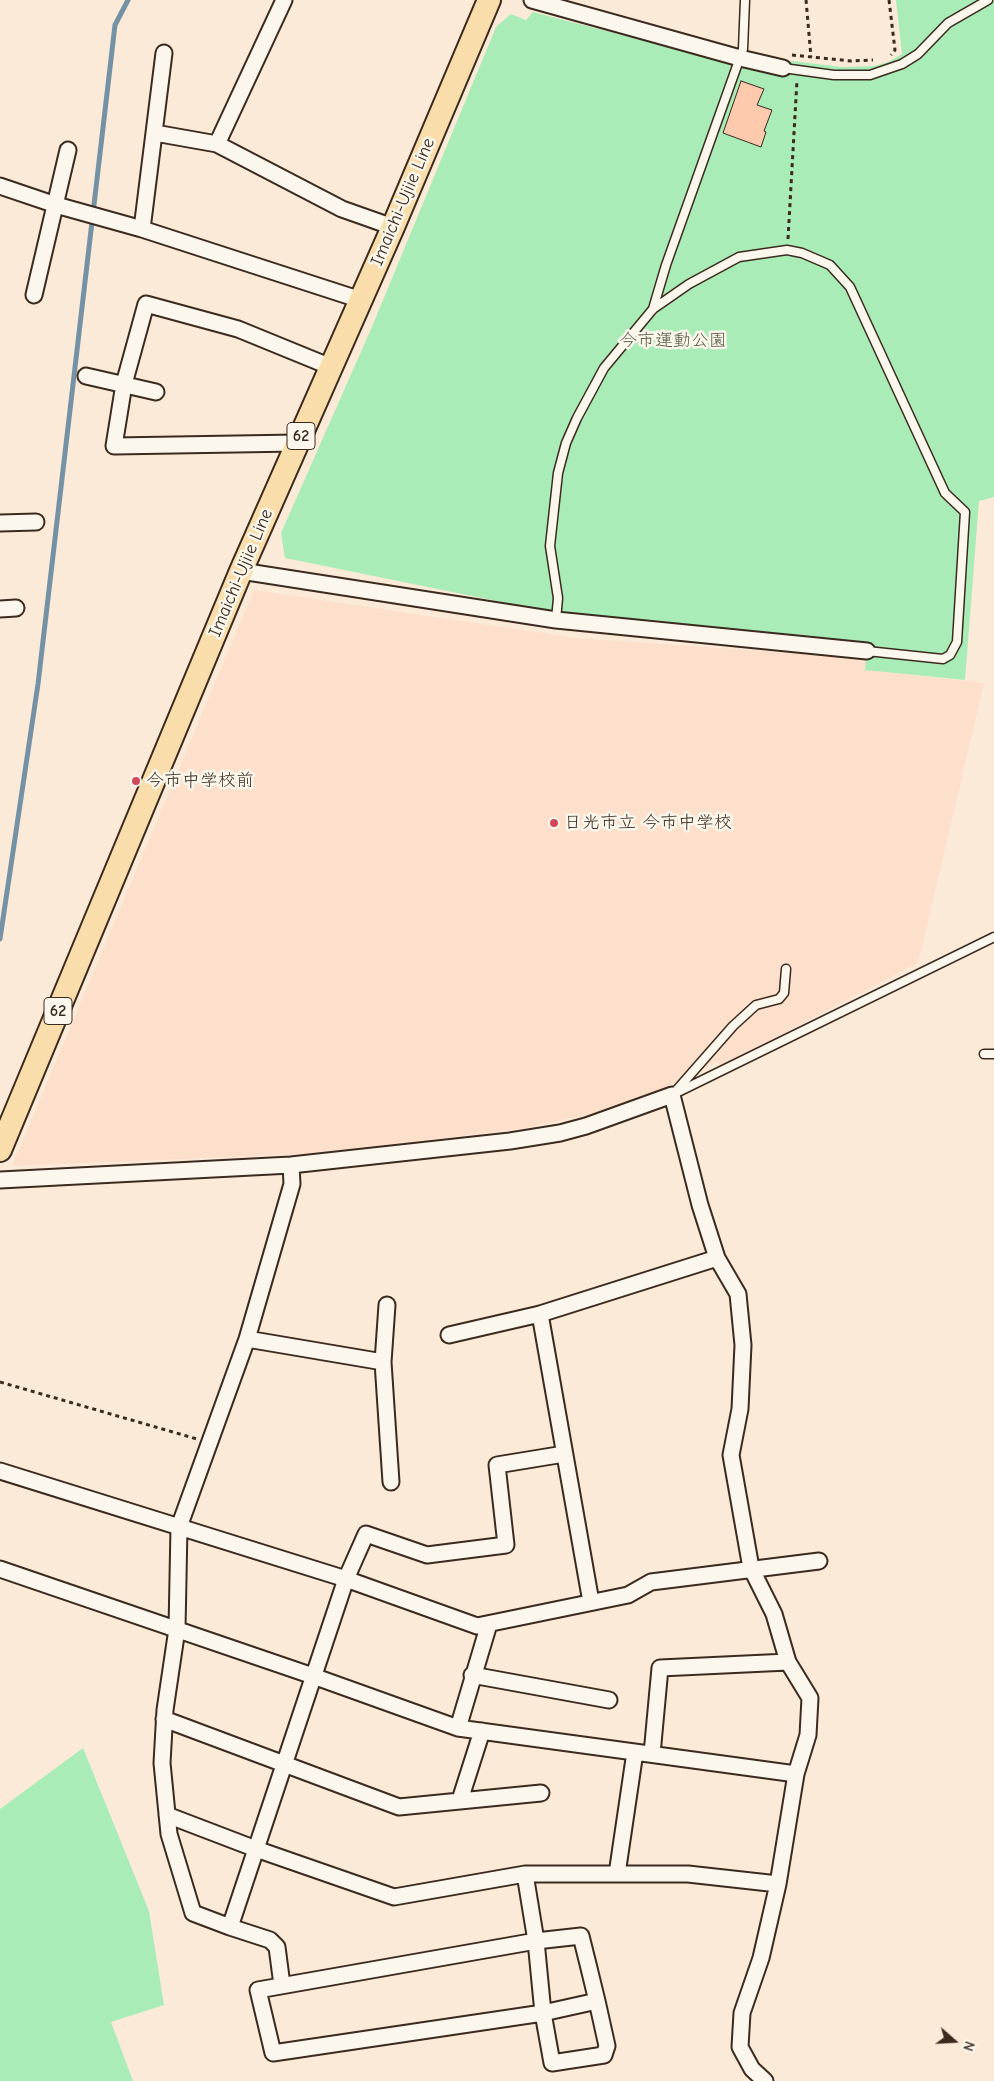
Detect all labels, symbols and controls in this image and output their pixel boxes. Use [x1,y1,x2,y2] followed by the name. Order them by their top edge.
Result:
[366,135,440,269] street label: Imaichi-Ujiie Line
[619,330,727,352] park label: 今市運動公園
[287,422,315,450] road number: 62
[204,506,278,640] street label: Imaichi-Ujiie Line
[146,770,254,792] place label: 今市中学校前
[130,775,142,787] marker: 今市中学校前
[564,812,732,834] place label: 日光市立 今市中学校
[548,817,560,829] marker: 日光市立 今市中学校
[44,998,72,1024] road number: 62
[929,2016,979,2066] north arrow
[959,2039,978,2053] text: N

